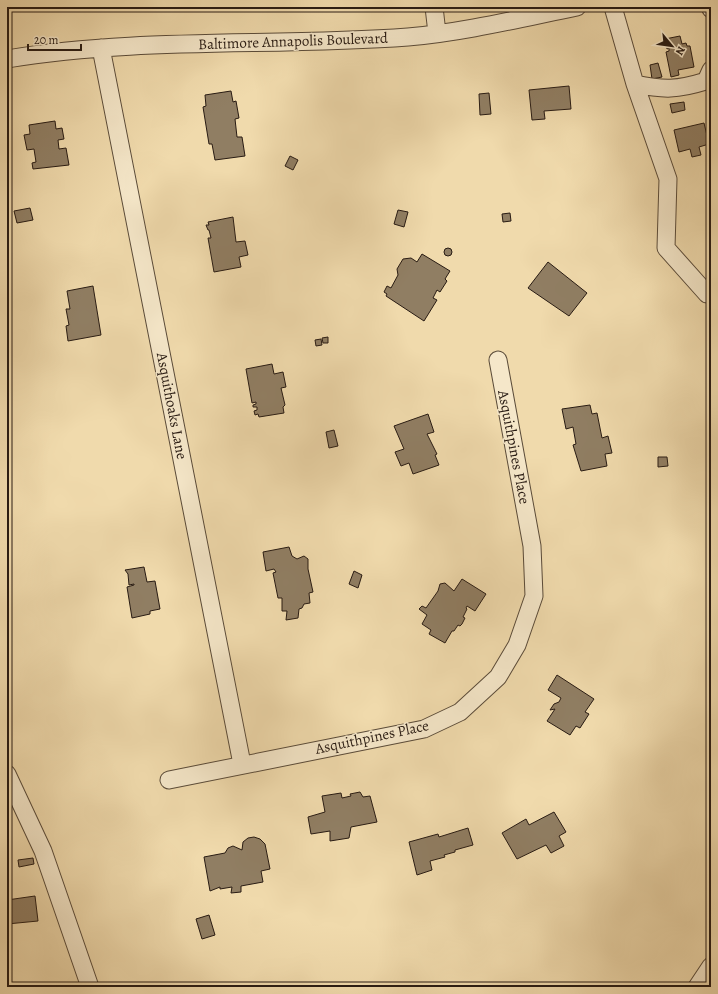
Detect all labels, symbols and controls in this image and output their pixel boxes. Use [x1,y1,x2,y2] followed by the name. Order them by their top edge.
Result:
[28,26,81,52] scale bar
[652,26,692,66] north arrow
[198,28,389,54] street label: Baltimore Annapolis Boulevard
[34,32,58,48] text: 20 m
[672,43,689,58] text: N
[152,350,192,461] street label: Asquithoaks Lane
[493,387,535,506] street label: Asquithpines Place
[312,715,431,759] street label: Asquithpines Place

